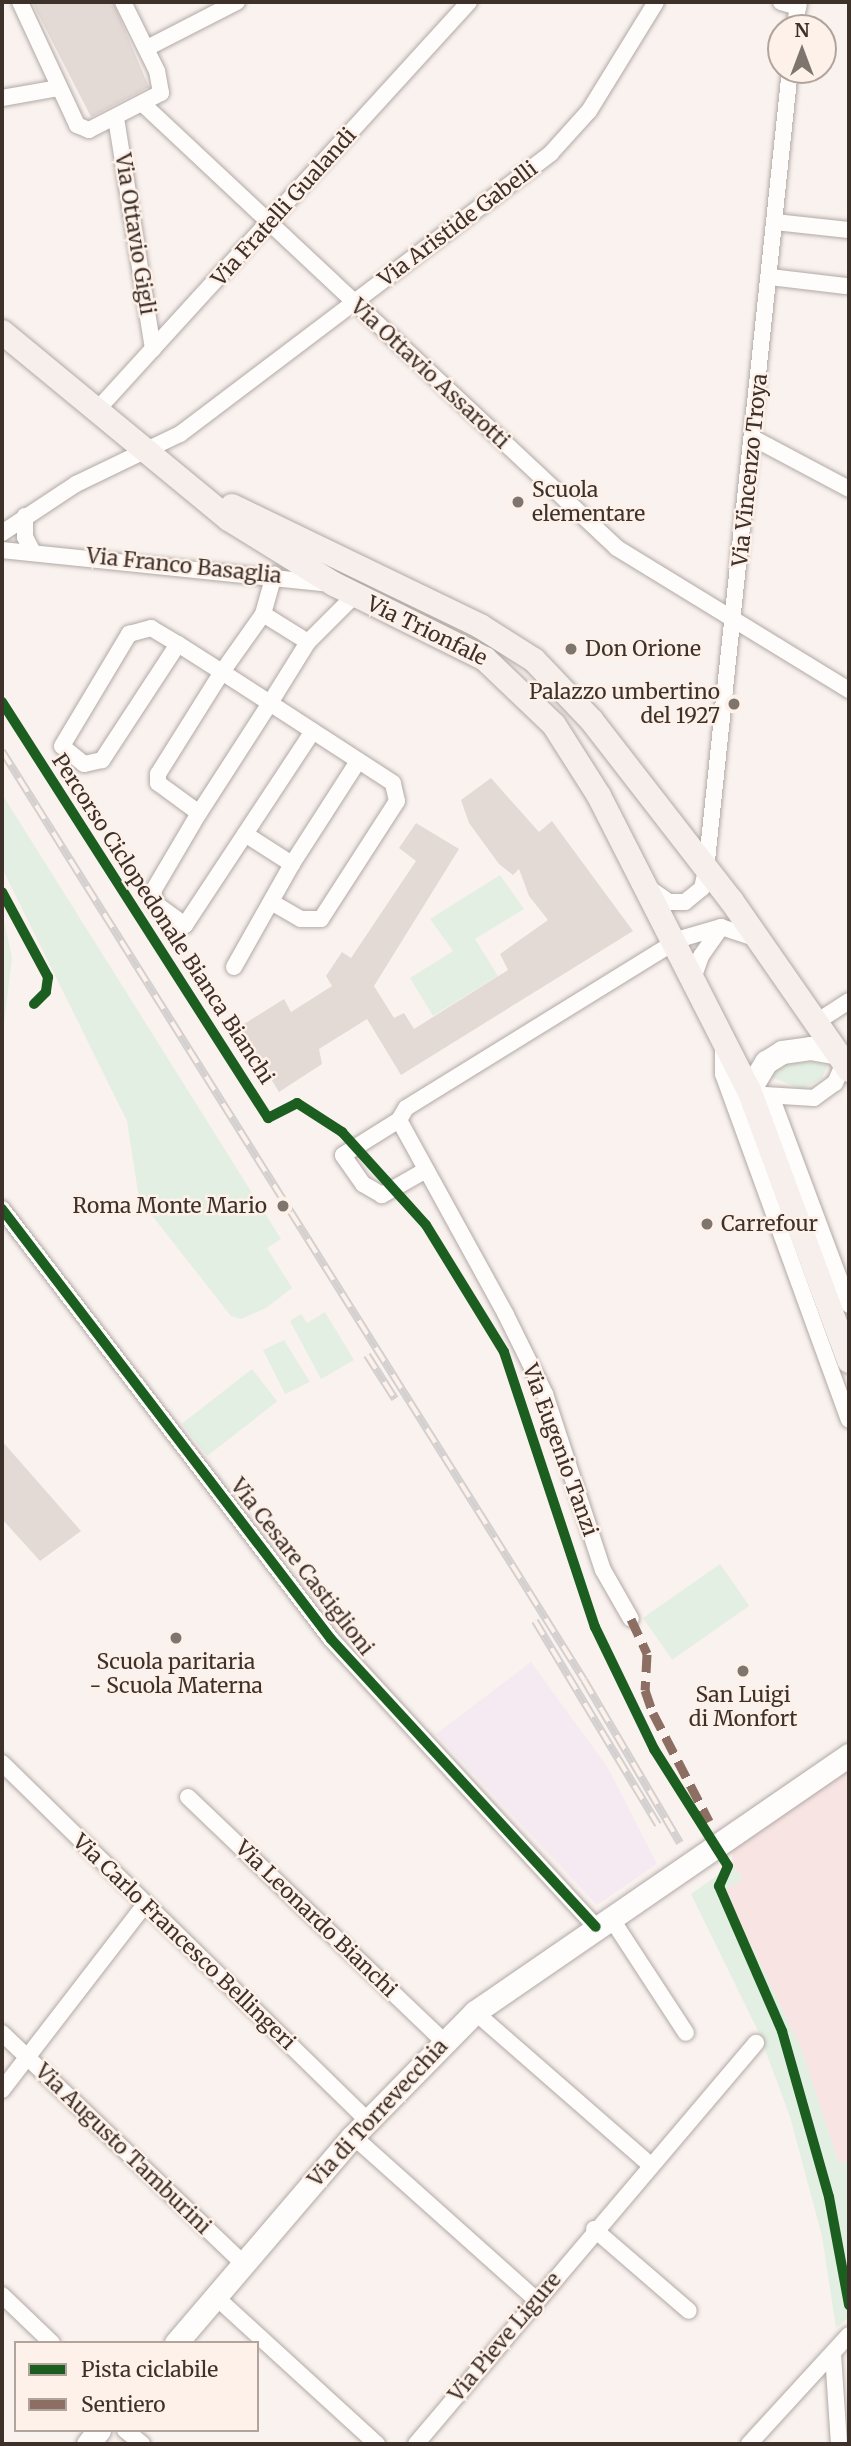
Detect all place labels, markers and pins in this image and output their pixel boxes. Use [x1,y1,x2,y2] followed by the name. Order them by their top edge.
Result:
[532,477,645,527] place label: Scuola elementare
[510,494,526,510] marker: Scuola elementare
[585,636,701,662] place label: Don Orione
[563,641,579,657] marker: Don Orione
[529,679,720,729] place label: Palazzo umbertino del 1927
[726,696,742,712] marker: Palazzo umbertino del 1927
[73,1193,267,1219] place label: Roma Monte Mario
[273,1196,293,1216] marker: Roma Monte Mario
[721,1211,818,1237] place label: Carrefour
[699,1216,715,1232] marker: Carrefour
[168,1630,184,1646] marker: Scuola paritaria - Scuola Materna
[89,1649,263,1699] place label: Scuola paritaria - Scuola Materna
[735,1663,751,1679] marker: San Luigi di Monfort
[689,1682,797,1732] place label: San Luigi di Monfort

